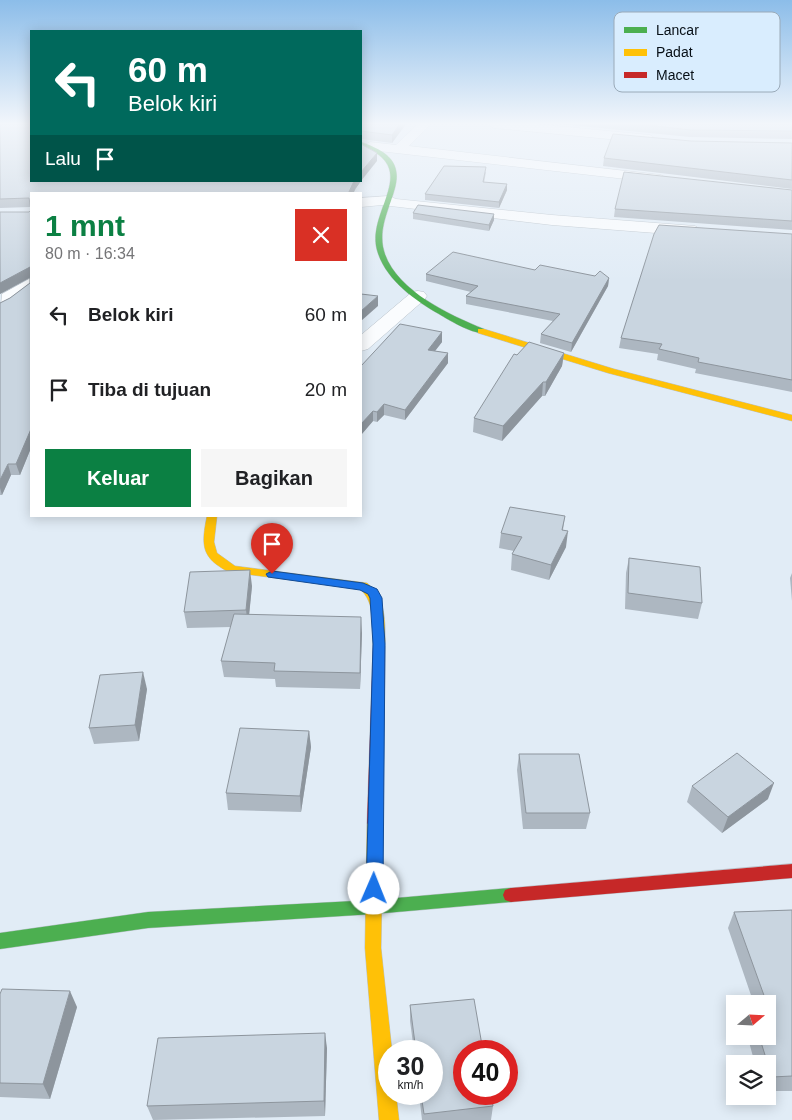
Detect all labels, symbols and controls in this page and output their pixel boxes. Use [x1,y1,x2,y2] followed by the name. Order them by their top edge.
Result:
[614,12,780,92] legend
[656,22,699,38] text: Lancar
[656,44,693,60] text: Padat
[45,50,110,115] icon: left
[128,50,208,89] text: 60 m
[656,67,694,83] text: Macet
[128,91,217,116] text: Belok kiri
[91,145,119,173] icon: arrive
[45,148,81,169] text: Lalu
[45,209,125,242] text: 1 mnt
[295,209,347,261] button: close
[45,245,135,262] text: 80 m · 16:34
[45,301,73,329] icon: left
[88,304,174,325] text: Belok kiri
[305,304,347,325] text: 60 m
[45,376,73,404] icon: arrive
[88,379,211,400] text: Tiba di tujuan
[305,379,347,400] text: 20 m
[45,449,191,507] button: Keluar
[201,449,347,507] button: Bagikan
[251,523,293,574] pin
[258,530,286,558] icon: arrive
[347,862,399,914] position arrow
[726,995,776,1045] north arrow
[726,995,776,1105] map controls
[453,1040,518,1105] speed limit sign: 40
[397,1052,424,1080] text: 30
[726,1055,776,1105] button: layers
[397,1078,424,1092] text: km/h

